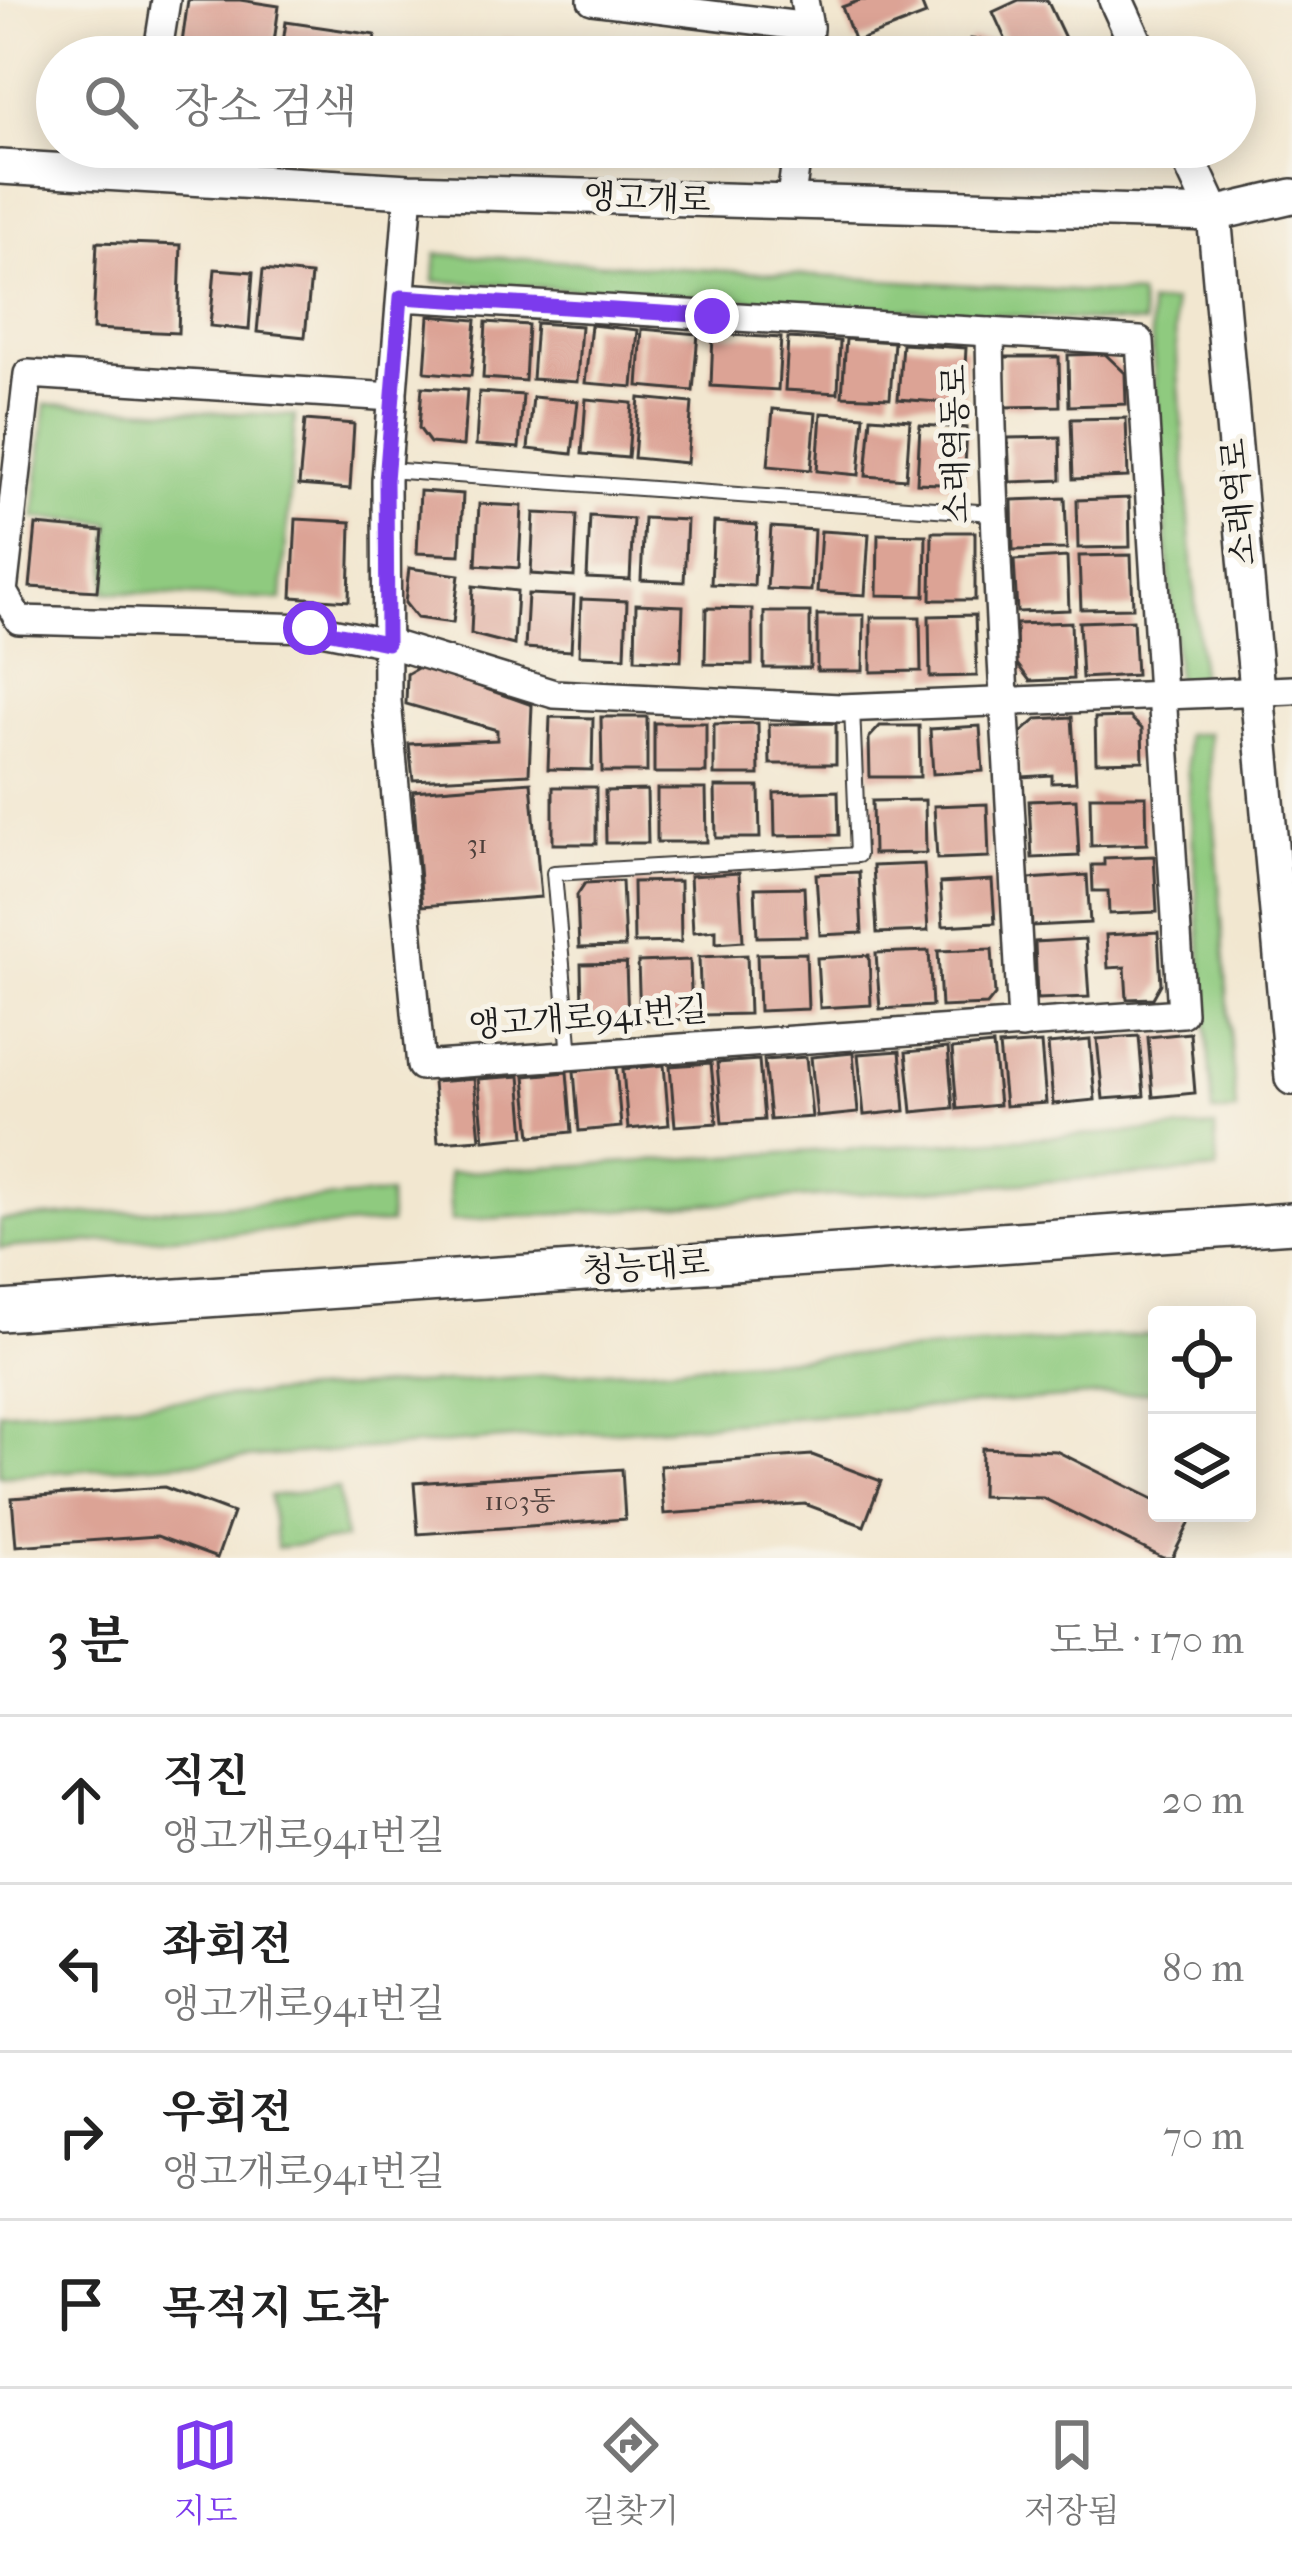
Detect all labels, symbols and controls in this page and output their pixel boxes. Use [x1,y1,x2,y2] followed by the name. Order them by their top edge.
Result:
[36,36,1256,168] search box
[78,69,144,135] icon: search
[174,81,358,134] text: 장소 검색
[583,177,712,221] street label: 앵고개로
[685,289,739,343] route end
[935,364,977,524] street label: 소래역동로
[1214,437,1264,567] street label: 소래역로
[283,601,337,655] route start
[467,828,487,860] house number: 31
[467,990,709,1046] street label: 앵고개로941번길
[581,1243,711,1291] street label: 청능대로
[1148,1306,1256,1522] map controls
[1148,1306,1256,1414] button: locate
[1148,1414,1256,1522] button: layers
[484,1485,556,1517] house number: 1103동
[48,1611,129,1671] text: 3 분
[1049,1617,1244,1663] text: 도보 · 170 m
[162,1750,249,1803] text: 직진
[48,1767,114,1833] icon: ahead
[1162,1777,1244,1823] text: 20 m
[162,1813,445,1859] text: 앵고개로941번길
[162,1918,292,1971] text: 좌회전
[48,1935,114,2001] icon: left
[1162,1945,1244,1991] text: 80 m
[162,1981,445,2027] text: 앵고개로941번길
[162,2086,292,2139] text: 우회전
[48,2103,114,2169] icon: right
[1163,2113,1244,2159] text: 70 m
[162,2149,445,2195] text: 앵고개로941번길
[48,2271,114,2337] icon: arrive
[162,2282,389,2335] text: 목적지 도착
[172,2412,238,2531] tab: 지도
[583,2412,679,2531] tab: 길찾기
[1024,2412,1120,2531] tab: 저장됨

